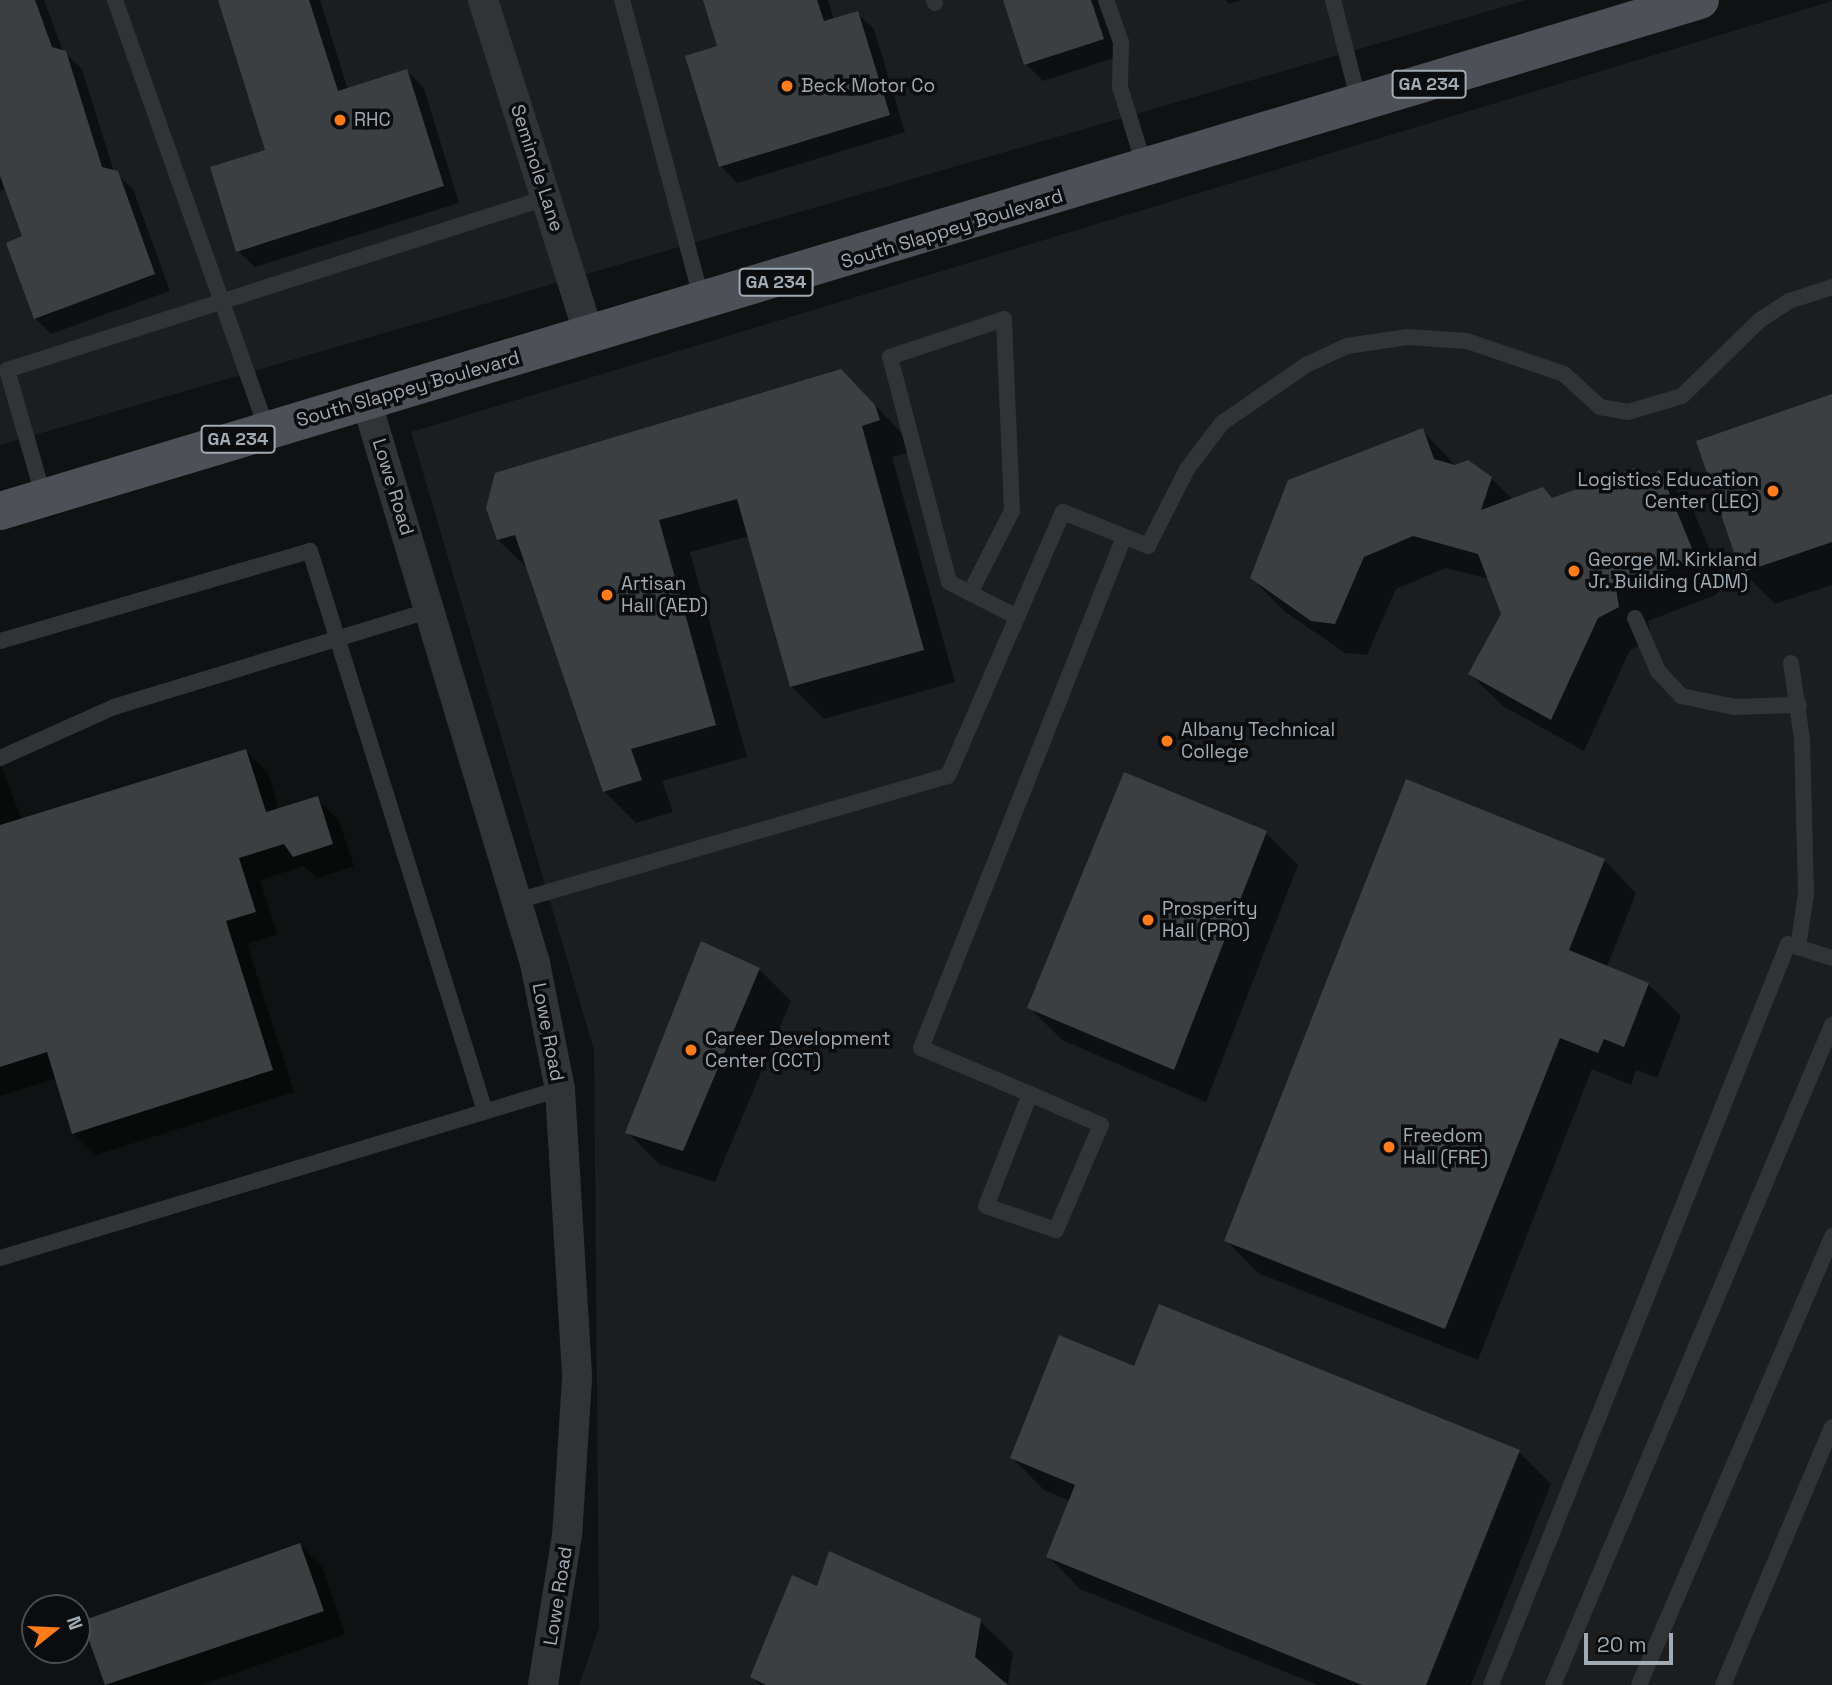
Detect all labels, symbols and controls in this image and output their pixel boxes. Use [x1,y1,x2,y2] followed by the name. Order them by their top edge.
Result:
[1390,70,1468,98] road number: GA 234
[801,75,935,97] place label: Beck Motor Co
[779,78,795,94] marker: Beck Motor Co
[506,102,568,234] street label: Seminole Lane
[354,109,391,131] place label: RHC
[332,112,348,128] marker: RHC
[838,184,1066,274] street label: South Slappey Boulevard
[738,268,814,296] road number: GA 234
[294,346,522,432] street label: South Slappey Boulevard
[200,424,276,454] road number: GA 234
[368,436,418,538] street label: Lowe Road
[1578,469,1759,513] place label: Logistics Education Center (LEC)
[1765,483,1781,499] marker: Logistics Education Center (LEC)
[1588,549,1758,593] place label: George M. Kirkland Jr. Building (ADM)
[1566,563,1582,579] marker: George M. Kirkland Jr. Building (ADM)
[621,573,708,617] place label: Artisan Hall (AED)
[599,587,615,603] marker: Artisan Hall (AED)
[1181,719,1336,763] place label: Albany Technical College
[1159,733,1175,749] marker: Albany Technical College
[1162,898,1258,942] place label: Prosperity Hall (PRO)
[1140,912,1156,928] marker: Prosperity Hall (PRO)
[527,981,569,1083] street label: Lowe Road
[705,1028,890,1072] place label: Career Development Center (CCT)
[683,1042,699,1058] marker: Career Development Center (CCT)
[1403,1125,1488,1169] place label: Freedom Hall (FRE)
[1381,1139,1397,1155] marker: Freedom Hall (FRE)
[539,1545,577,1647] street label: Lowe Road
[21,1594,91,1664] north arrow
[61,1613,88,1633] text: N
[1587,1618,1676,1662] scale bar
[1597,1631,1647,1658] text: 20 m

